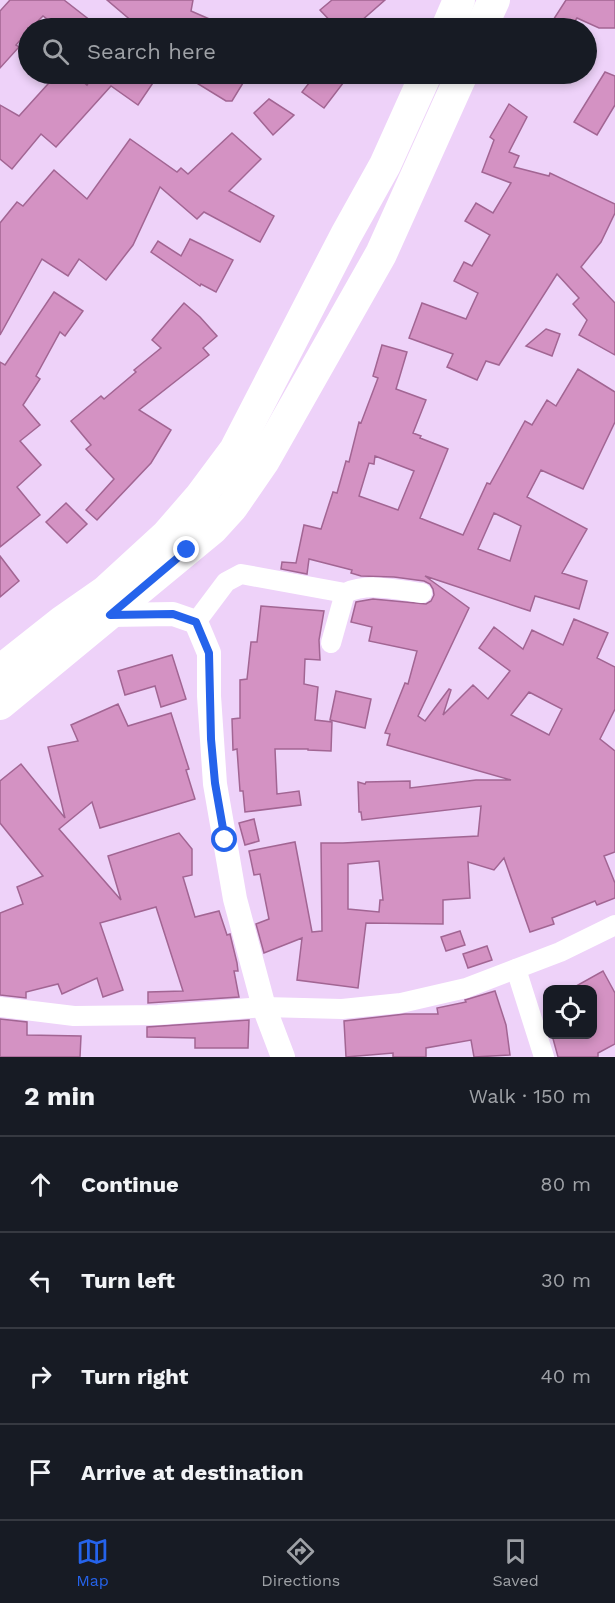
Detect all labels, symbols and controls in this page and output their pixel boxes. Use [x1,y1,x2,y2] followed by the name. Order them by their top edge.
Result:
[18,18,597,84] search box
[39,35,72,68] icon: search
[87,39,216,64] text: Search here
[173,536,199,562] route end
[211,826,237,852] route start
[543,985,597,1039] map controls
[543,985,597,1039] button: locate
[24,1081,95,1111] text: 2 min
[469,1084,591,1108] text: Walk · 150 m
[24,1168,57,1201] icon: ahead
[81,1172,179,1197] text: Continue
[540,1172,591,1196] text: 80 m
[24,1264,57,1297] icon: left
[81,1268,175,1293] text: Turn left
[541,1268,591,1292] text: 30 m
[24,1360,57,1393] icon: right
[81,1364,188,1389] text: Turn right
[540,1364,591,1388] text: 40 m
[24,1456,57,1489] icon: arrive
[81,1460,304,1485] text: Arrive at destination
[76,1535,109,1590] tab: Map
[261,1535,340,1590] tab: Directions
[492,1535,539,1590] tab: Saved

